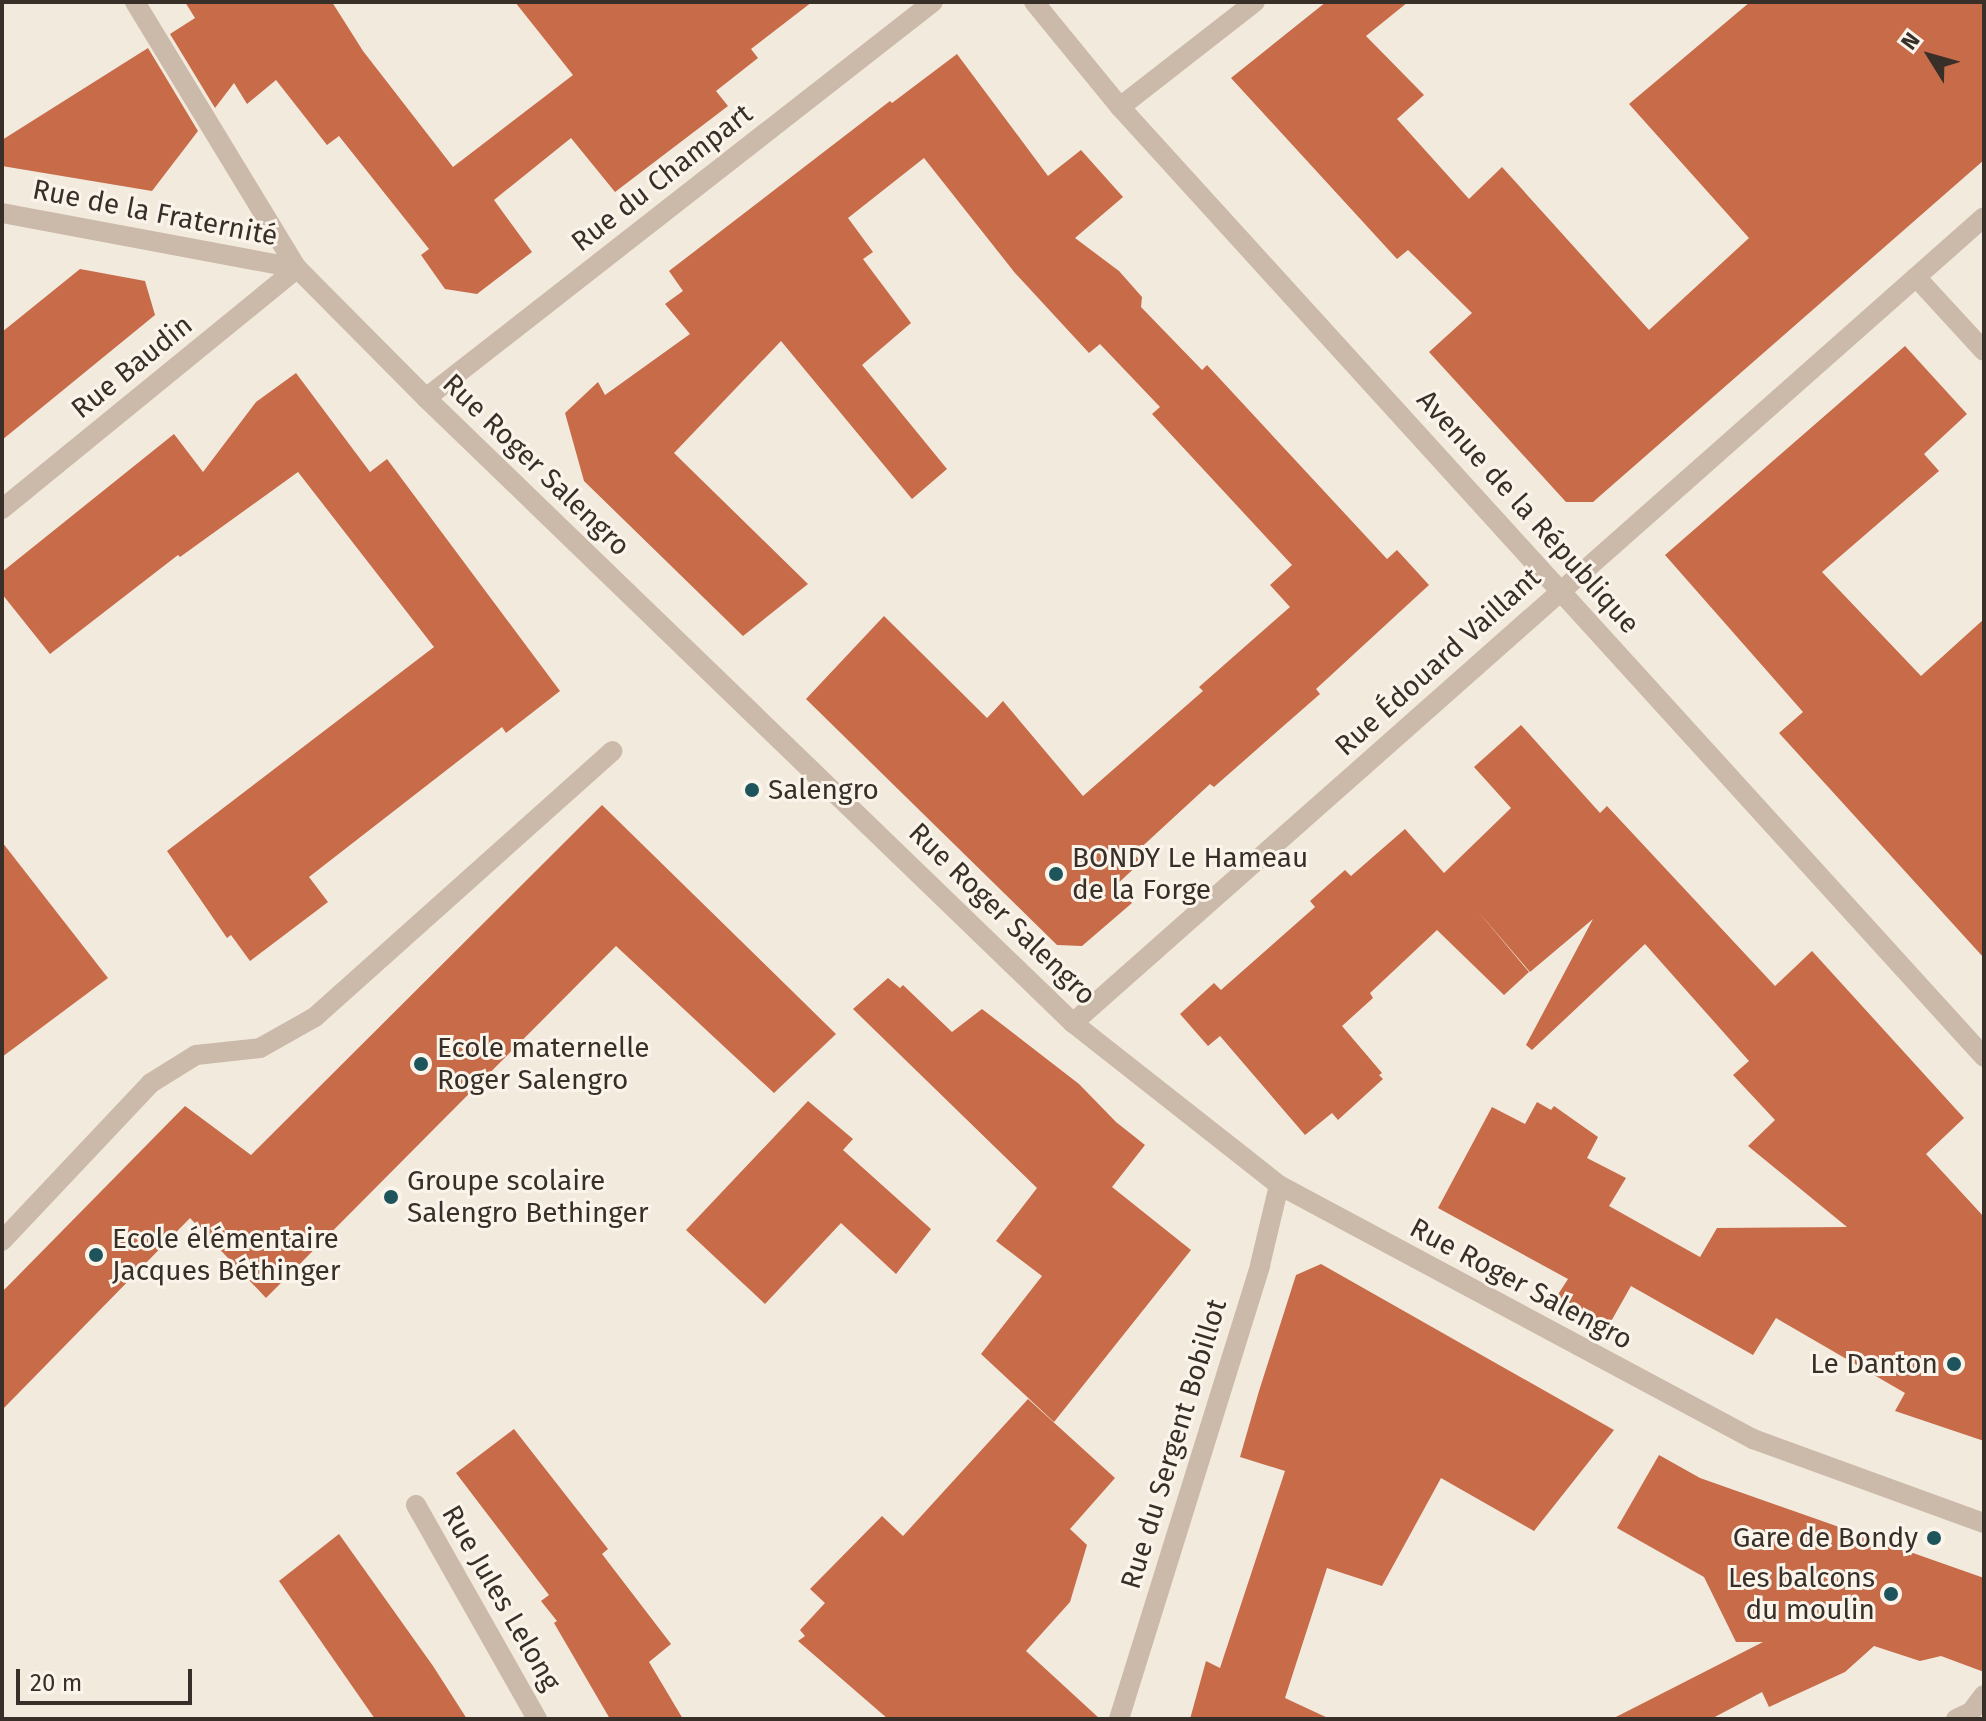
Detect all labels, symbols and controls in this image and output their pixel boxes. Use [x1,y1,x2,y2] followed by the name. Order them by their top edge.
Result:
[1890,16,1970,96] north arrow
[1895,27,1926,55] text: N
[565,97,759,259] street label: Rue du Champart
[30,173,280,253] street label: Rue de la Fraternité
[65,308,199,426] street label: Rue Baudin
[435,367,637,563] street label: Rue Roger Salengro
[1410,383,1646,641] street label: Avenue de la République
[1328,561,1548,763] street label: Rue Édouard Vaillant
[768,773,879,807] place label: Salengro
[743,781,761,799] marker: Salengro
[901,816,1103,1012] street label: Rue Roger Salengro
[1072,841,1308,907] place label: BONDY Le Hameau de la Forge
[1047,865,1065,883] marker: BONDY Le Hameau de la Forge
[437,1031,650,1097] place label: Ecole maternelle Roger Salengro
[412,1055,430,1073] marker: Ecole maternelle Roger Salengro
[407,1164,649,1230] place label: Groupe scolaire Salengro Bethinger
[382,1188,400,1206] marker: Groupe scolaire Salengro Bethinger
[1404,1211,1638,1357] street label: Rue Roger Salengro
[112,1222,341,1288] place label: Ecole élémentaire Jacques Béthinger
[87,1246,105,1264] marker: Ecole élémentaire Jacques Béthinger
[1114,1295,1234,1593] street label: Rue du Sergent Bobillot
[1810,1347,1938,1381] place label: Le Danton
[1945,1355,1963,1373] marker: Le Danton
[434,1499,568,1697] street label: Rue Jules Lelong
[1733,1521,1918,1555] place label: Gare de Bondy
[1925,1529,1943,1547] marker: Gare de Bondy
[1728,1561,1875,1627] place label: Les balcons du moulin
[1882,1585,1900,1603] marker: Les balcons du moulin
[20,1653,196,1703] scale bar
[30,1669,82,1697] text: 20 m

